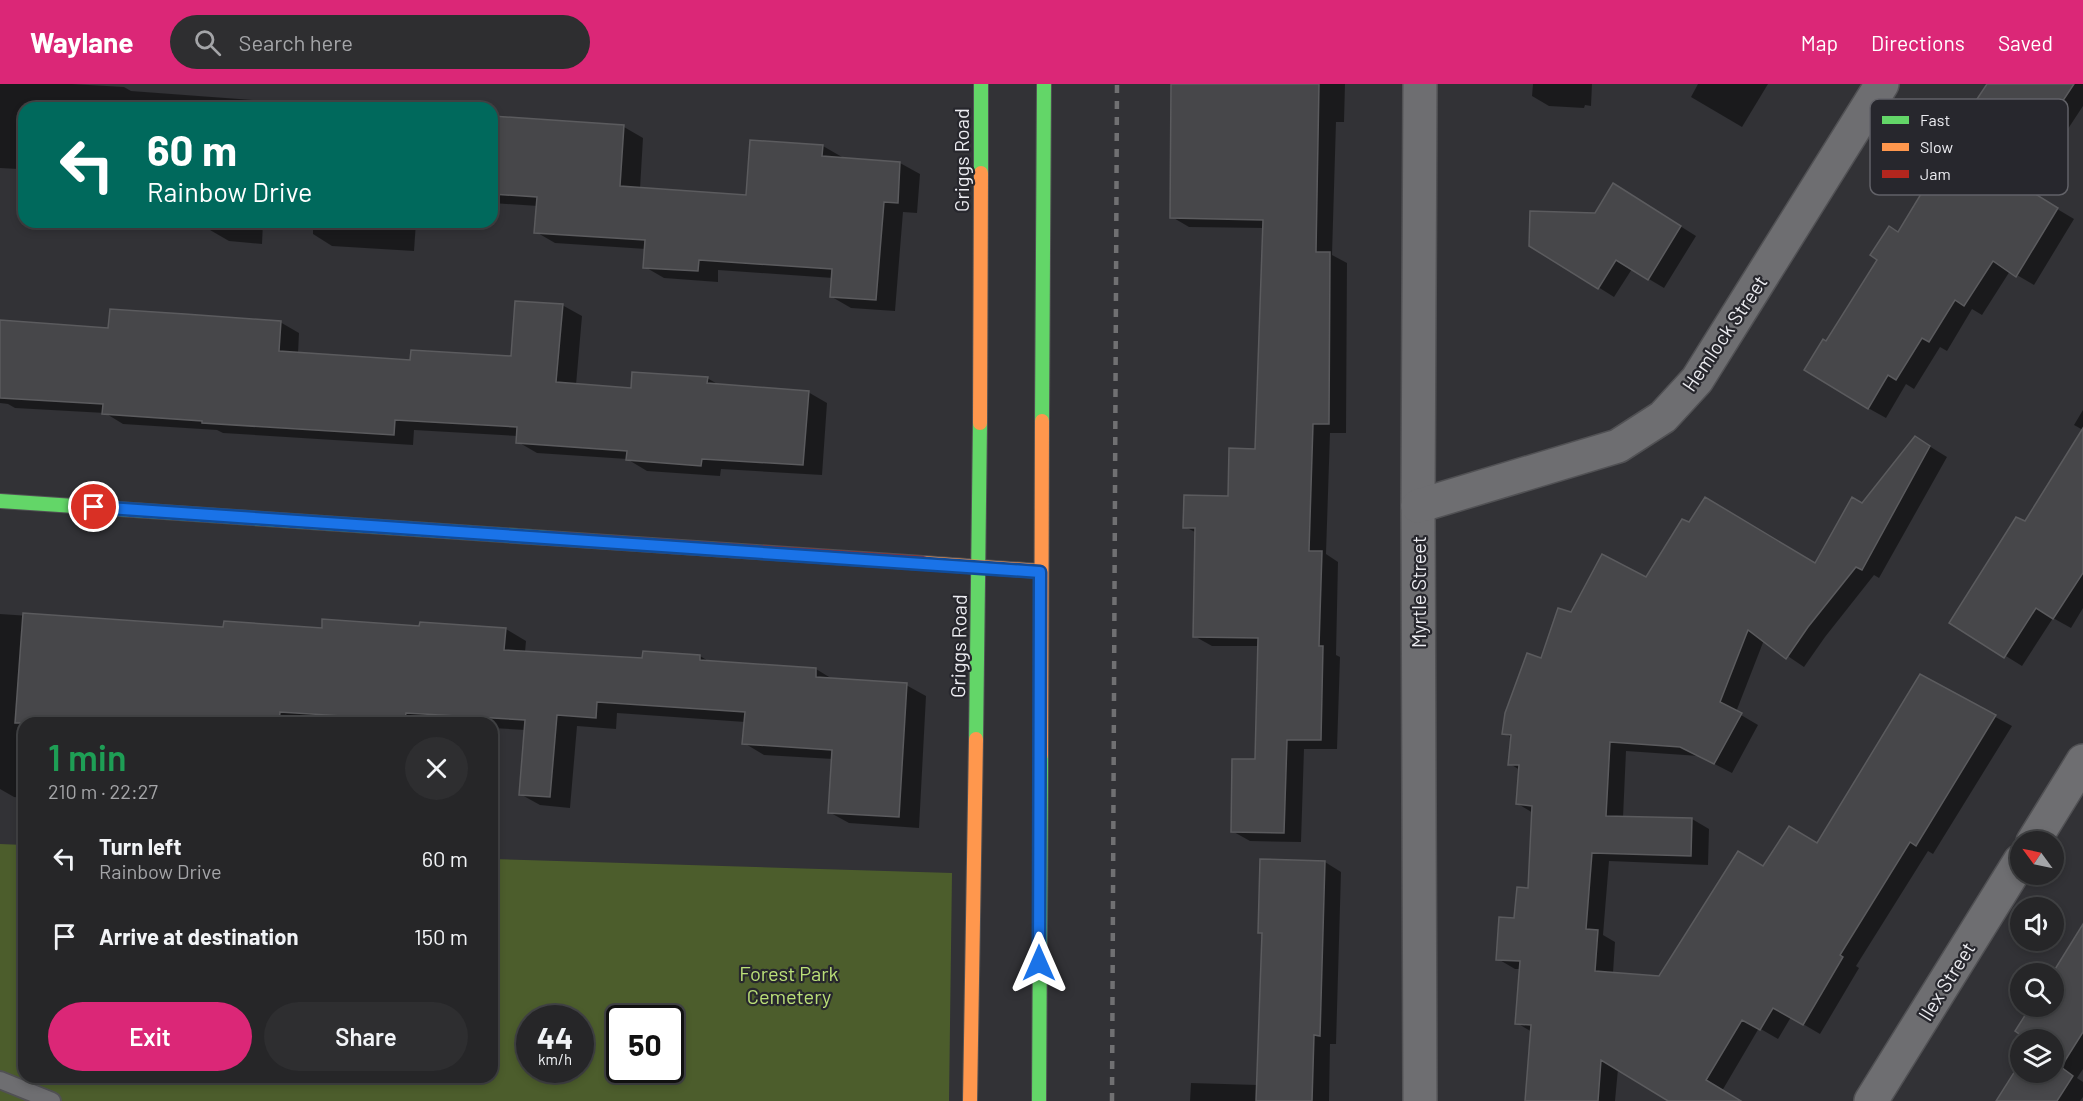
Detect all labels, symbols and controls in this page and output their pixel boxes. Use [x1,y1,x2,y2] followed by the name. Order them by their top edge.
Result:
[170,15,590,69] search box
[30,25,134,59] text: Waylane
[191,26,224,59] icon: search
[239,29,353,55] text: Search here
[1801,30,1838,55] text: Map
[1871,30,1965,55] text: Directions
[1998,30,2053,55] text: Saved
[1870,99,2068,195] legend
[949,108,973,212] street label: Griggs Road
[1920,110,1950,129] text: Fast
[147,124,237,174] text: 60 m
[48,126,126,204] icon: left
[1920,137,1953,156] text: Slow
[1920,164,1951,183] text: Jam
[147,175,312,207] text: Rainbow Drive
[1676,270,1772,396] street label: Hemlock Street
[68,481,119,532] pin
[77,490,110,523] icon: arrive
[1406,536,1430,648] street label: Myrtle Street
[945,594,971,698] street label: Griggs Road
[48,735,127,778] text: 1 min
[405,737,468,800] button: close
[48,779,158,803] text: 210 m · 22:27
[2010,831,2064,885] north arrow
[2010,831,2064,1083] map controls
[99,833,182,859] text: Turn left
[48,842,81,875] icon: left
[422,845,468,871] text: 60 m
[99,859,222,883] text: Rainbow Drive
[2010,897,2064,951] button: sound
[48,920,81,953] icon: arrive
[99,923,298,949] text: Arrive at destination
[414,923,468,949] text: 150 m
[1007,931,1071,995] position arrow
[1912,937,1980,1025] street label: Ilex Street
[739,961,839,1008] park label: Forest Park Cemetery
[2010,963,2064,1017] button: search
[48,1002,252,1071] button: Exit
[264,1002,468,1071] button: Share
[606,1005,684,1083] speed limit sign: 50
[537,1019,573,1055] text: 44
[2010,1029,2064,1083] button: layers
[538,1050,572,1068] text: km/h

